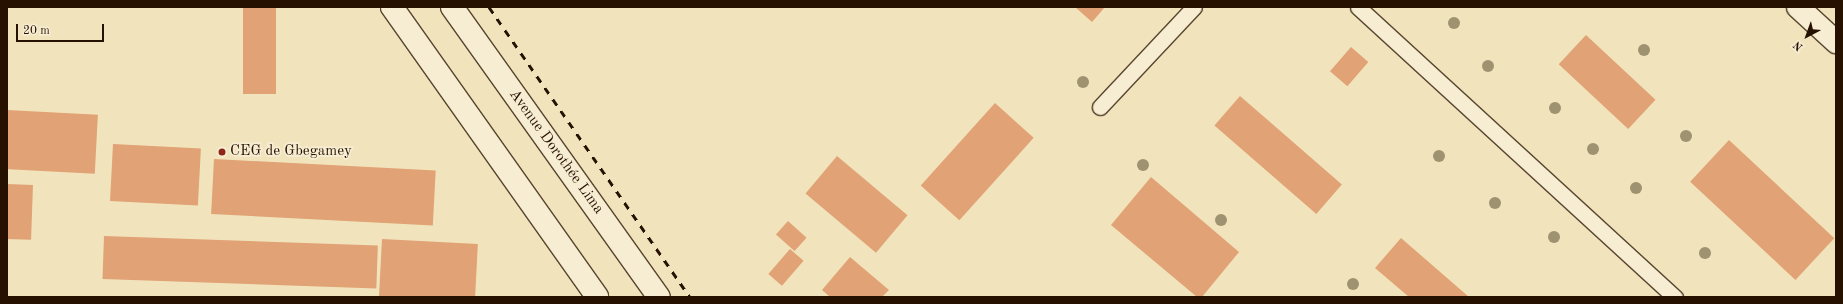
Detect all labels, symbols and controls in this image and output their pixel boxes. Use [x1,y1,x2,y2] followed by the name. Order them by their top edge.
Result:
[18,16,106,42] scale bar
[1787,16,1827,56] north arrow
[23,25,50,37] text: 20 m
[1792,39,1806,52] text: N
[505,86,607,218] street label: Avenue Dorothée Lima
[230,143,352,161] place label: CEG de Gbegamey
[217,147,227,157] marker: CEG de Gbegamey

